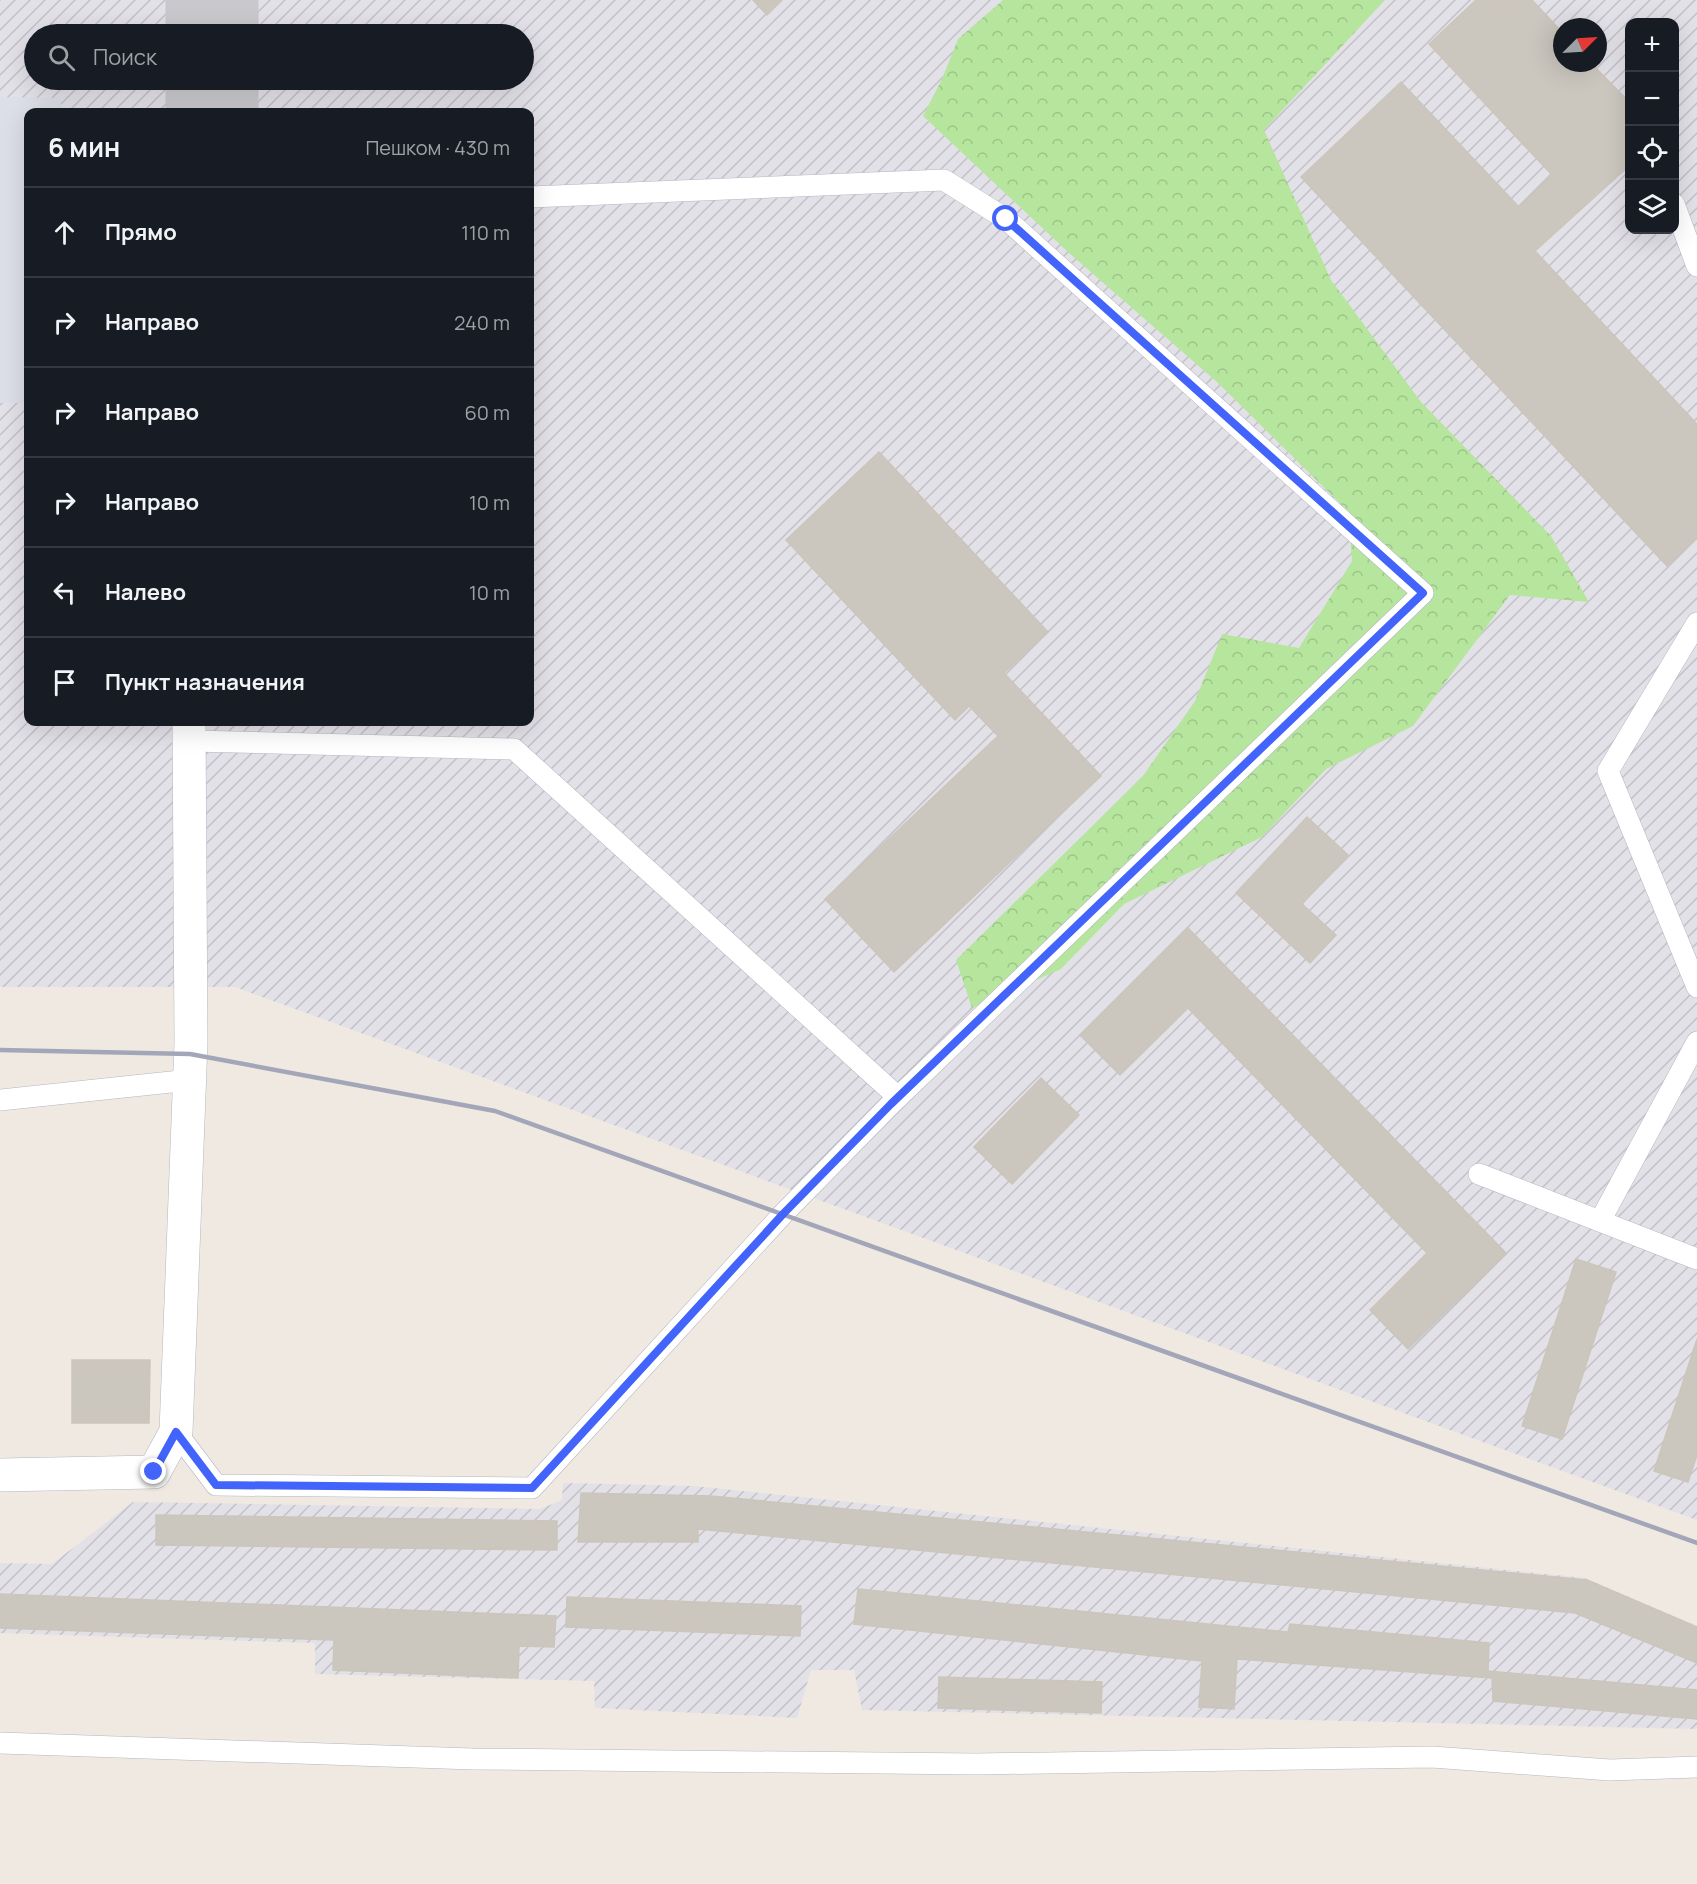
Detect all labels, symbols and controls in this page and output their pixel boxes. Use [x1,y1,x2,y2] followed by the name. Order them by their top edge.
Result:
[1553,18,1607,72] north arrow
[1625,18,1679,234] map controls
[1625,18,1679,72] button: +
[24,24,534,90] search box
[45,41,78,74] icon: search
[93,42,157,72] text: Поиск
[1625,72,1679,126] button: −
[1625,126,1679,180] button: locate
[48,129,120,165] text: 6 мин
[365,134,510,161] text: Пешком · 430 m
[1625,180,1679,234] button: layers
[992,205,1018,231] route start
[48,216,81,249] icon: ahead
[105,217,177,247] text: Прямо
[461,219,510,246] text: 110 m
[48,306,81,339] icon: right
[105,307,199,337] text: Направо
[454,309,510,336] text: 240 m
[48,396,81,429] icon: right
[105,397,199,427] text: Направо
[464,399,510,426] text: 60 m
[48,486,81,519] icon: right
[105,487,199,517] text: Направо
[469,489,510,516] text: 10 m
[48,576,81,609] icon: left
[105,577,186,607] text: Налево
[469,579,510,606] text: 10 m
[48,666,81,699] icon: arrive
[105,667,305,697] text: Пункт назначения
[140,1458,166,1484] route end

